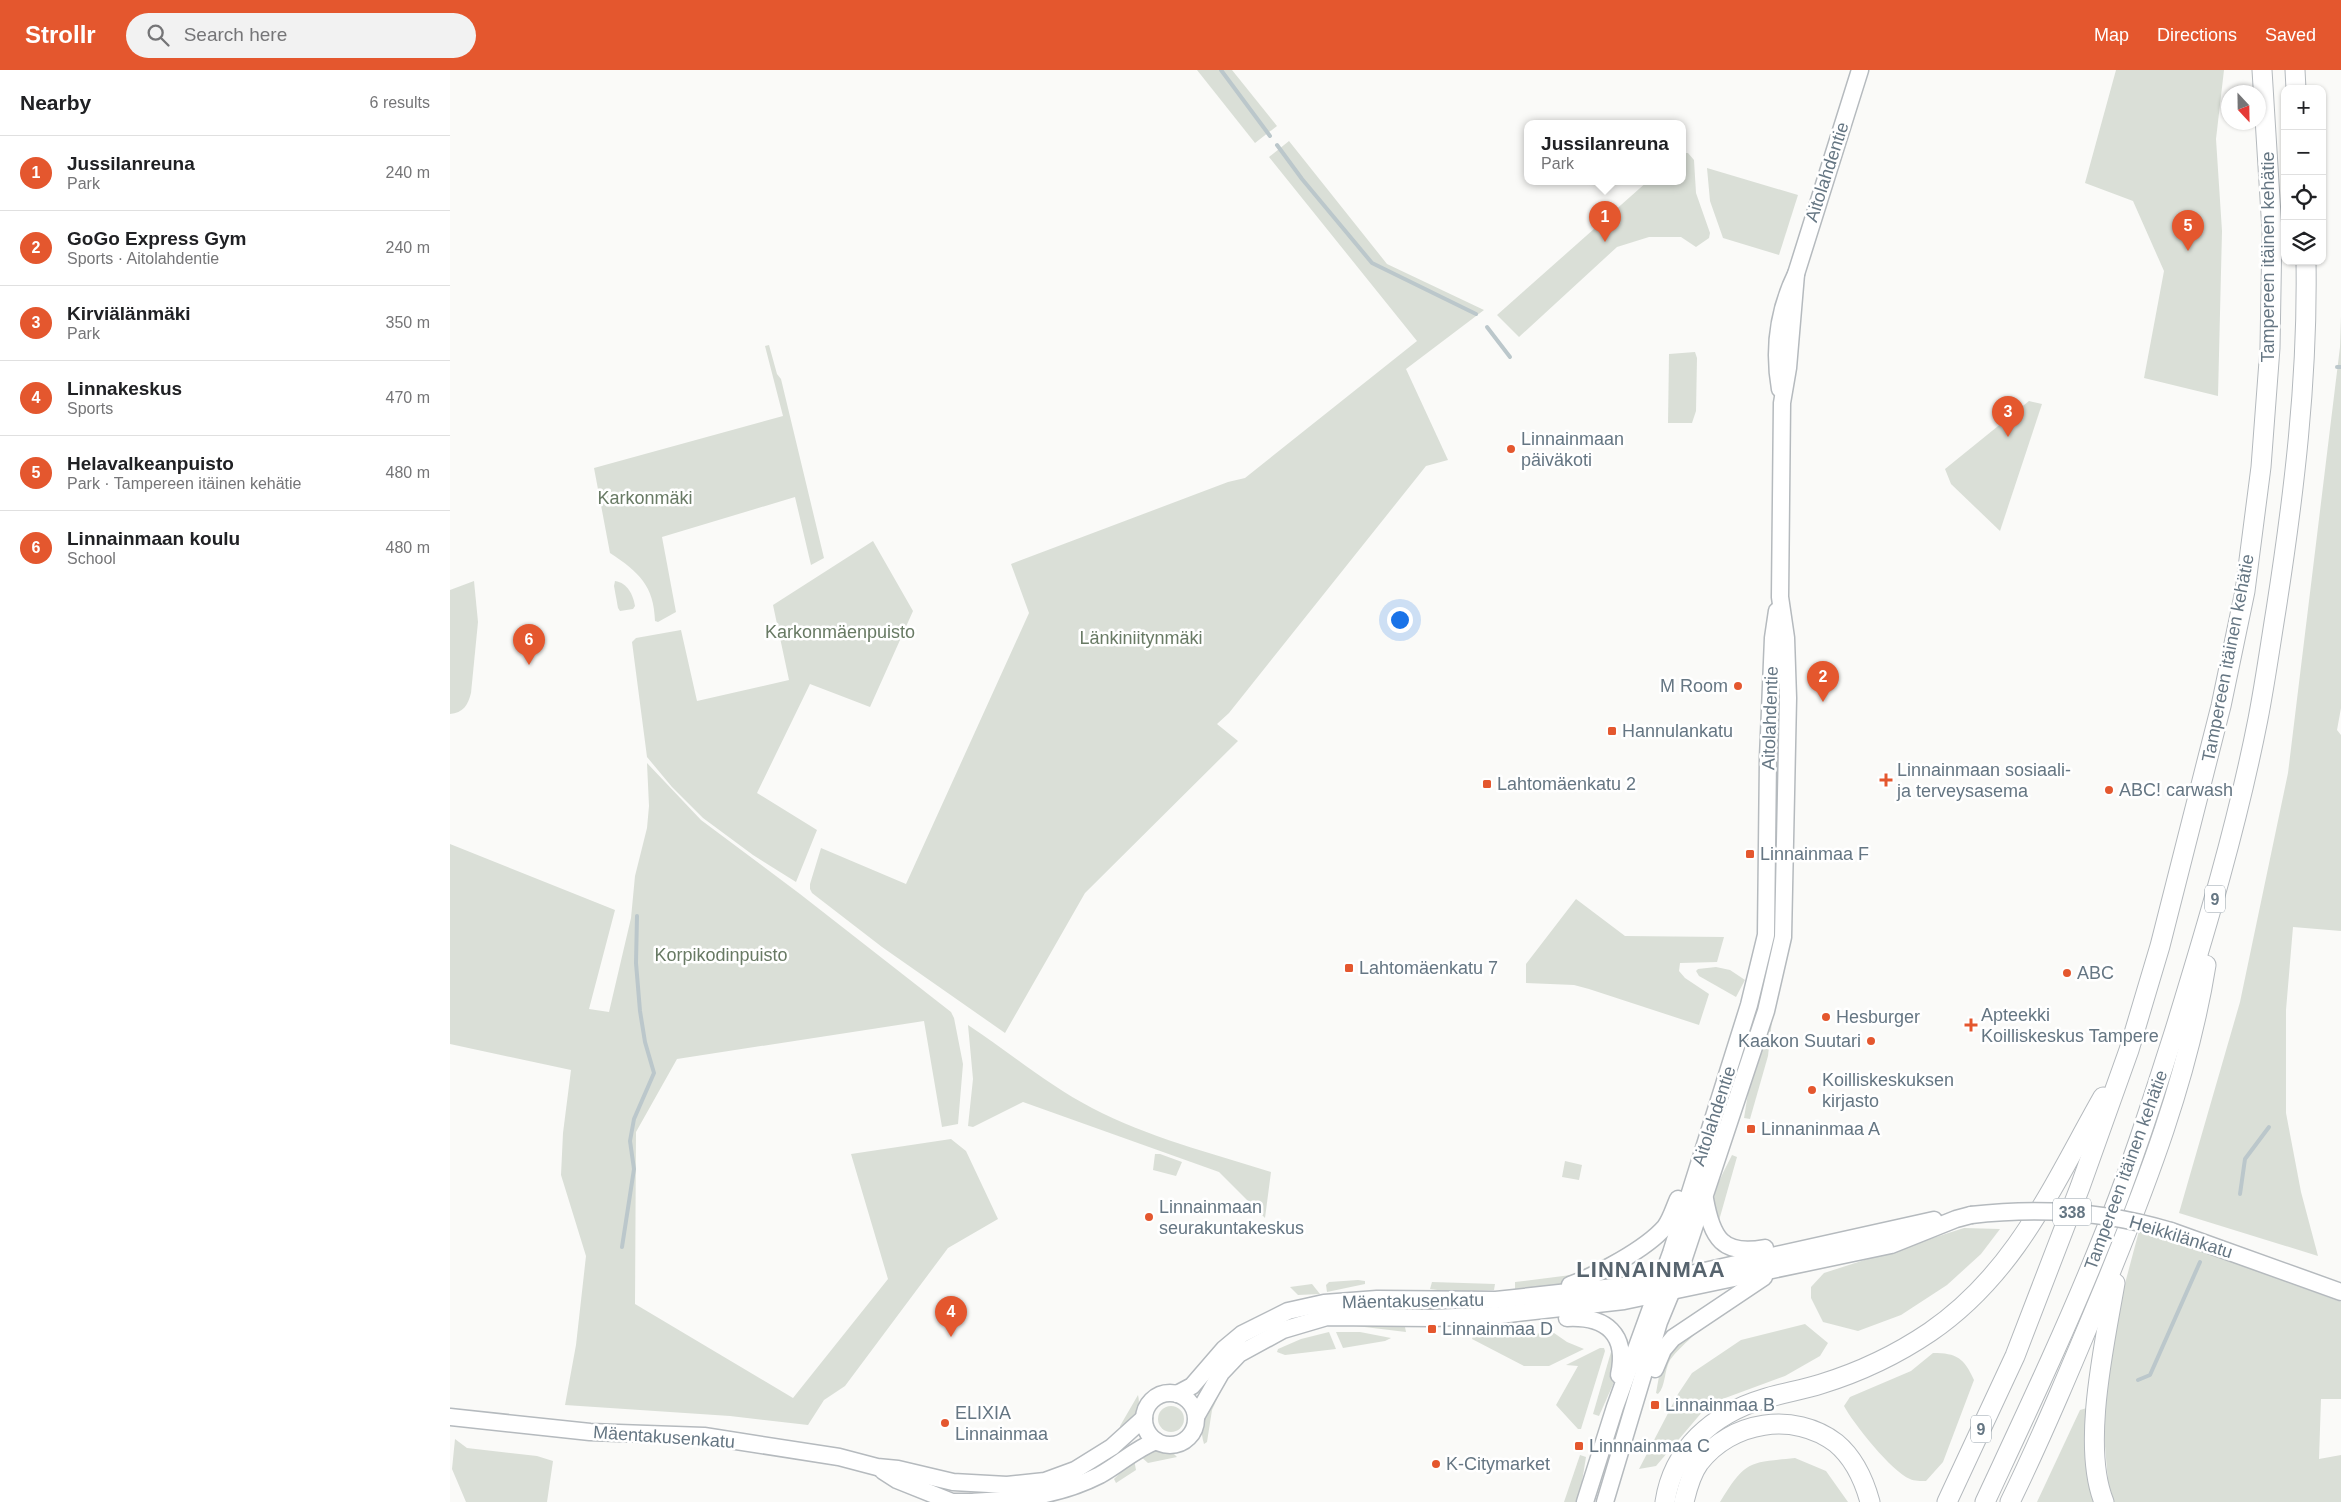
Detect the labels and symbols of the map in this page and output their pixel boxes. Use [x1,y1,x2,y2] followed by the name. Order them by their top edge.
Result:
[2221,85,2266,130] north arrow
[1801,119,1853,225] street label: Aitolahdentie
[2258,151,2278,363] street label: Tampereen itäinen kehätie
[1589,201,1621,242] pin: 1
[2172,210,2204,251] pin: 5
[1992,396,2024,437] pin: 3
[1521,429,1624,470] place label: Linnainmaan päiväkoti
[1505,443,1517,455] marker: Linnainmaan päiväkoti
[597,488,693,508] park label: Karkonmäki
[2198,552,2258,764] street label: Tampereen itäinen kehätie
[1387,607,1413,633] your location
[765,622,915,642] park label: Karkonmäenpuisto
[513,624,545,665] pin: 6
[1079,628,1203,648] park label: Länkiniitynmäki
[1807,661,1839,702] pin: 2
[1758,666,1782,770] street label: Aitolahdentie
[1660,676,1728,696] place label: M Room
[1732,680,1744,692] marker: M Room
[1622,721,1733,741] place label: Hannulankatu
[1606,725,1618,737] marker: Hannulankatu
[1896,760,2071,801] place label: Linnainmaan sosiaali- ja terveysasema
[1879,773,1893,787] marker: Linnainmaan sosiaali- ja terveysasema
[1497,774,1636,794] place label: Lahtomäenkatu 2
[1481,778,1493,790] marker: Lahtomäenkatu 2
[2119,780,2233,800] place label: ABC! carwash
[2103,784,2115,796] marker: ABC! carwash
[1760,844,1869,864] place label: Linnainmaa F
[1744,848,1756,860] marker: Linnainmaa F
[2205,886,2225,912] road number: 9
[654,945,788,965] park label: Korpikodinpuisto
[1359,958,1498,978] place label: Lahtomäenkatu 7
[1343,962,1355,974] marker: Lahtomäenkatu 7
[2077,963,2114,983] place label: ABC
[2061,967,2073,979] marker: ABC
[1981,1005,2159,1046] place label: Apteekki Koilliskeskus Tampere
[1836,1007,1920,1027] place label: Hesburger
[1820,1011,1832,1023] marker: Hesburger
[1965,1019,1977,1031] marker: Apteekki Koilliskeskus Tampere
[1738,1031,1861,1051] place label: Kaakon Suutari
[1865,1035,1877,1047] marker: Kaakon Suutari
[1688,1063,1740,1169] street label: Aitolahdentie
[2080,1067,2172,1273] street label: Tampereen itäinen kehätie
[1822,1070,1954,1111] place label: Koilliskeskuksen kirjasto
[1806,1084,1818,1096] marker: Koilliskeskuksen kirjasto
[1761,1119,1880,1139] place label: Linnaninmaa A
[1745,1123,1757,1135] marker: Linnaninmaa A
[1159,1197,1304,1238] place label: Linnainmaan seurakuntakeskus
[2053,1198,2091,1226] road number: 338
[1143,1211,1155,1223] marker: Linnainmaan seurakuntakeskus
[2127,1212,2235,1262] street label: Heikkilänkatu
[1576,1257,1726,1282] district label: LINNAINMAA
[1342,1290,1484,1312] street label: Mäentakusenkatu
[935,1296,967,1337] pin: 4
[1442,1319,1553,1339] place label: Linnainmaa D
[1426,1323,1438,1335] marker: Linnainmaa D
[1665,1395,1775,1415] place label: Linnainmaa B
[1649,1399,1661,1411] marker: Linnainmaa B
[955,1403,1049,1444] place label: ELIXIA Linnainmaa
[1971,1416,1991,1442] road number: 9
[939,1417,951,1429] marker: ELIXIA Linnainmaa
[592,1422,736,1452] street label: Mäentakusenkatu
[1589,1436,1710,1456] place label: Linnnainmaa C
[1573,1440,1585,1452] marker: Linnnainmaa C
[1446,1454,1550,1474] place label: K-Citymarket
[1430,1458,1442,1470] marker: K-Citymarket

